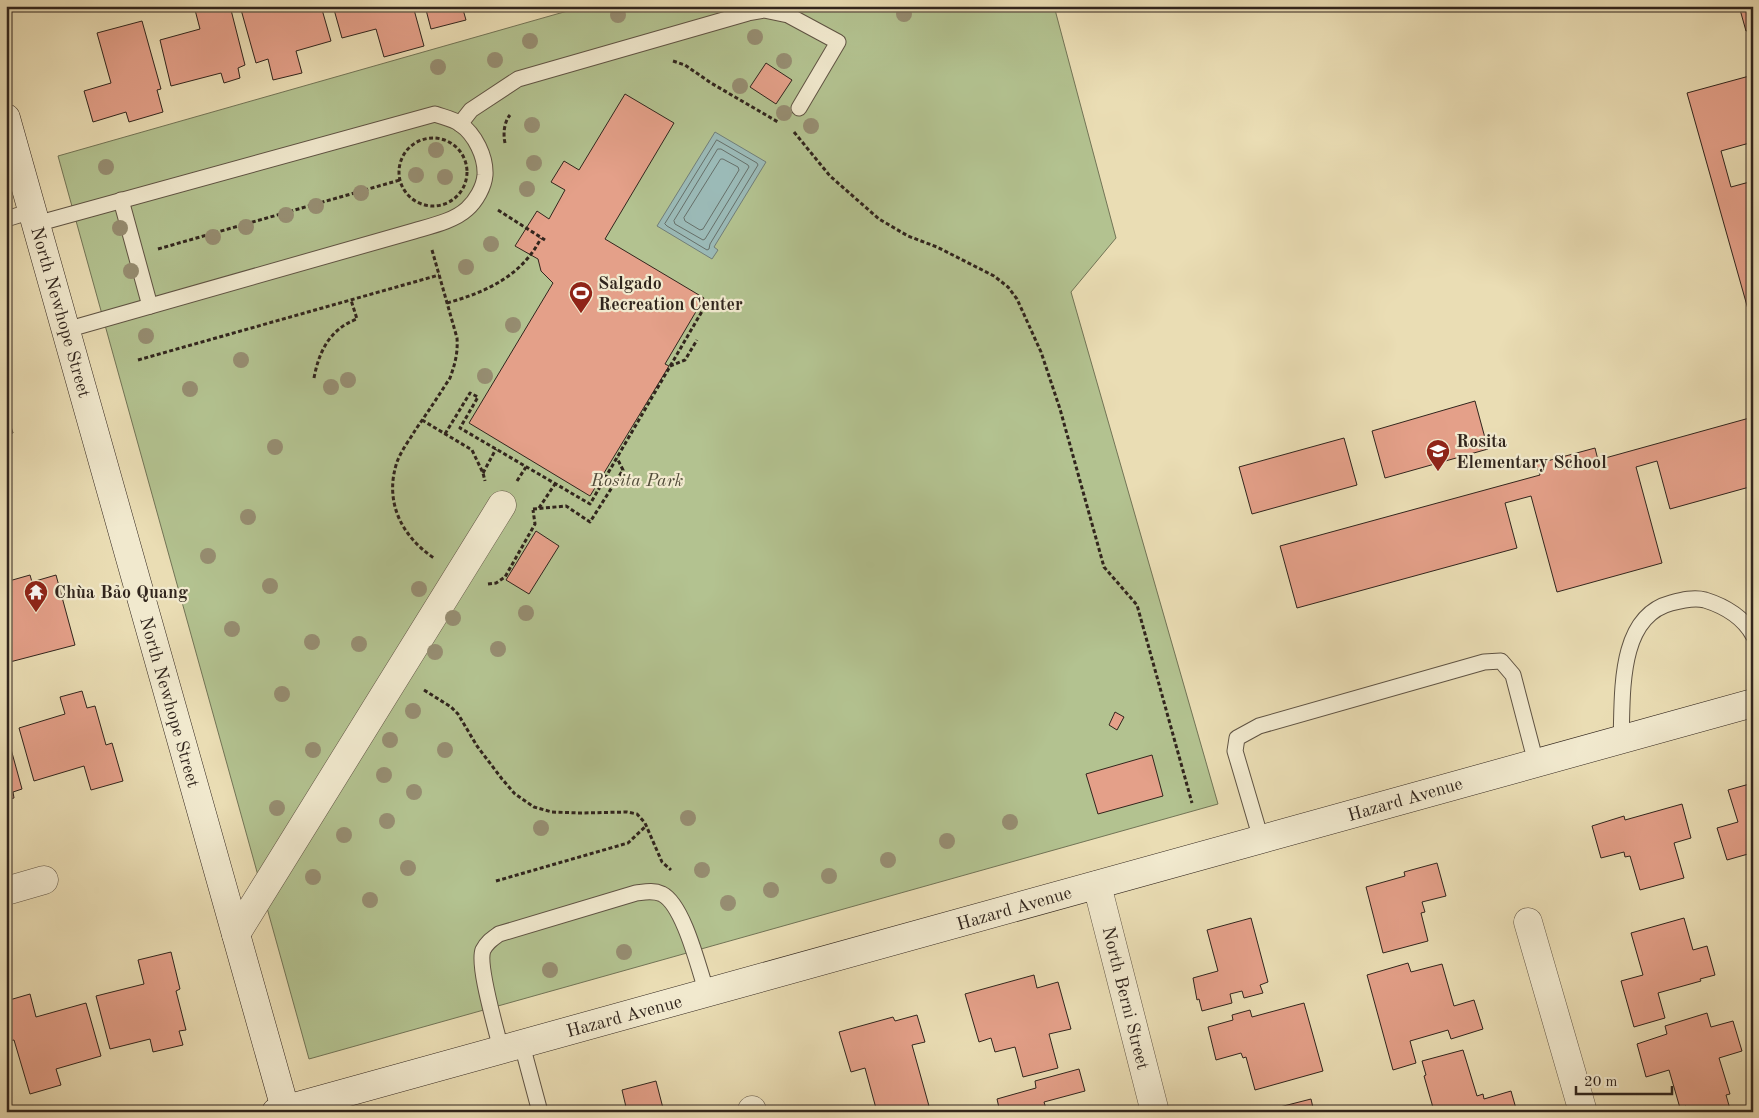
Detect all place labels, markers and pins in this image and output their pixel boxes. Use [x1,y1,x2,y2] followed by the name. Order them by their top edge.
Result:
[598,275,743,314] place label: Salgado Recreation Center
[568,280,594,314] sports icon: Salgado Recreation Center
[1456,433,1607,472] place label: Rosita Elementary School
[1425,438,1451,472] school or university icon: Rosita Elementary School
[23,579,49,613] temple icon: Chùa Bảo Quang
[54,584,188,602] place label: Chùa Bảo Quang

